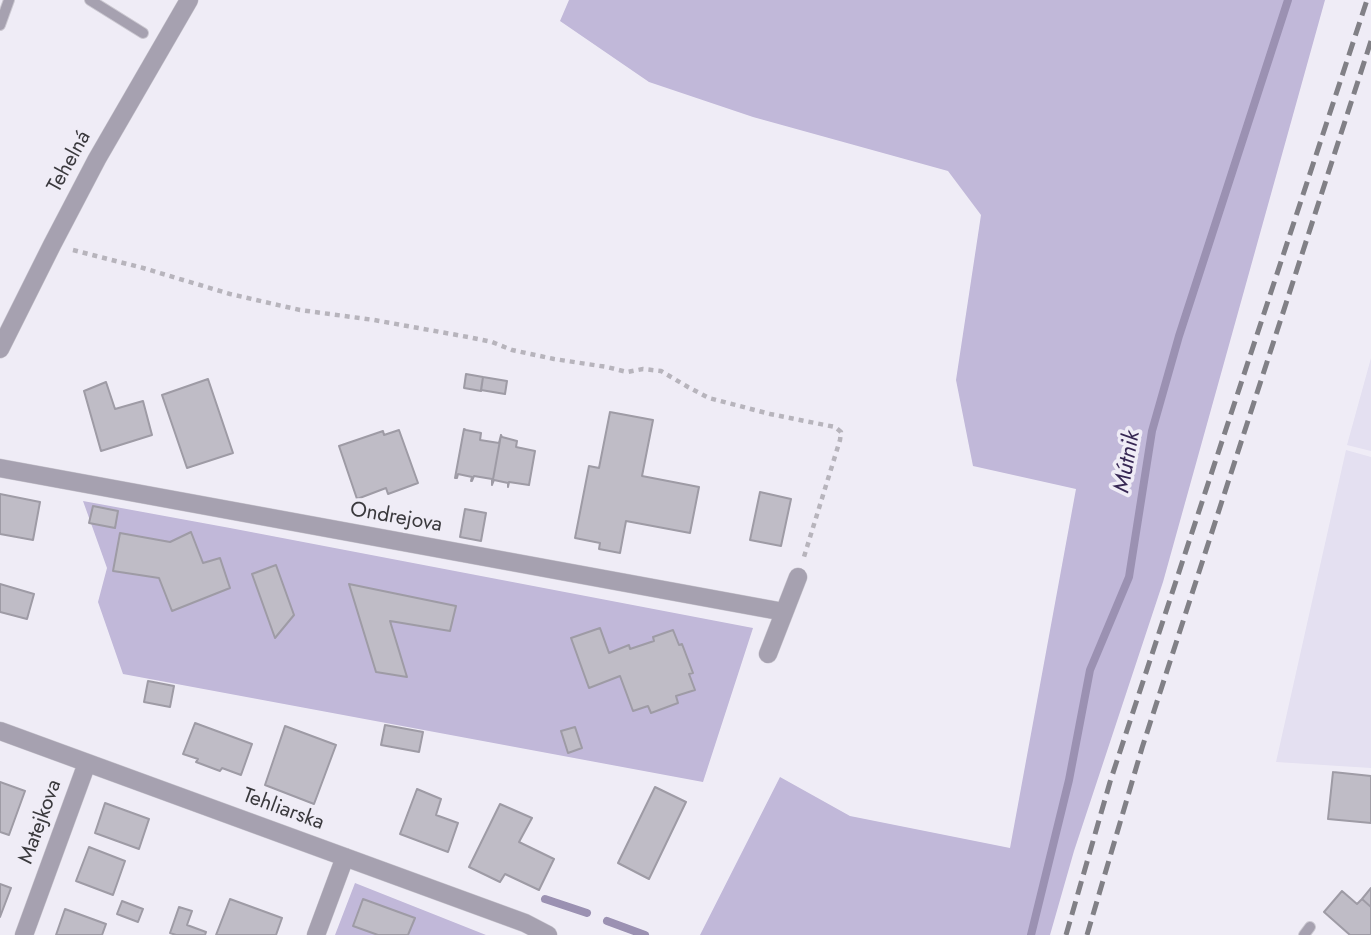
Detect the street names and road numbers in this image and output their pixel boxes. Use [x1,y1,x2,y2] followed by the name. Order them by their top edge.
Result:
[43,127,97,197] street label: Tehelná
[348,498,444,538] street label: Ondrejova
[14,777,68,867] street label: Matejkova
[239,784,327,836] street label: Tehliarska

